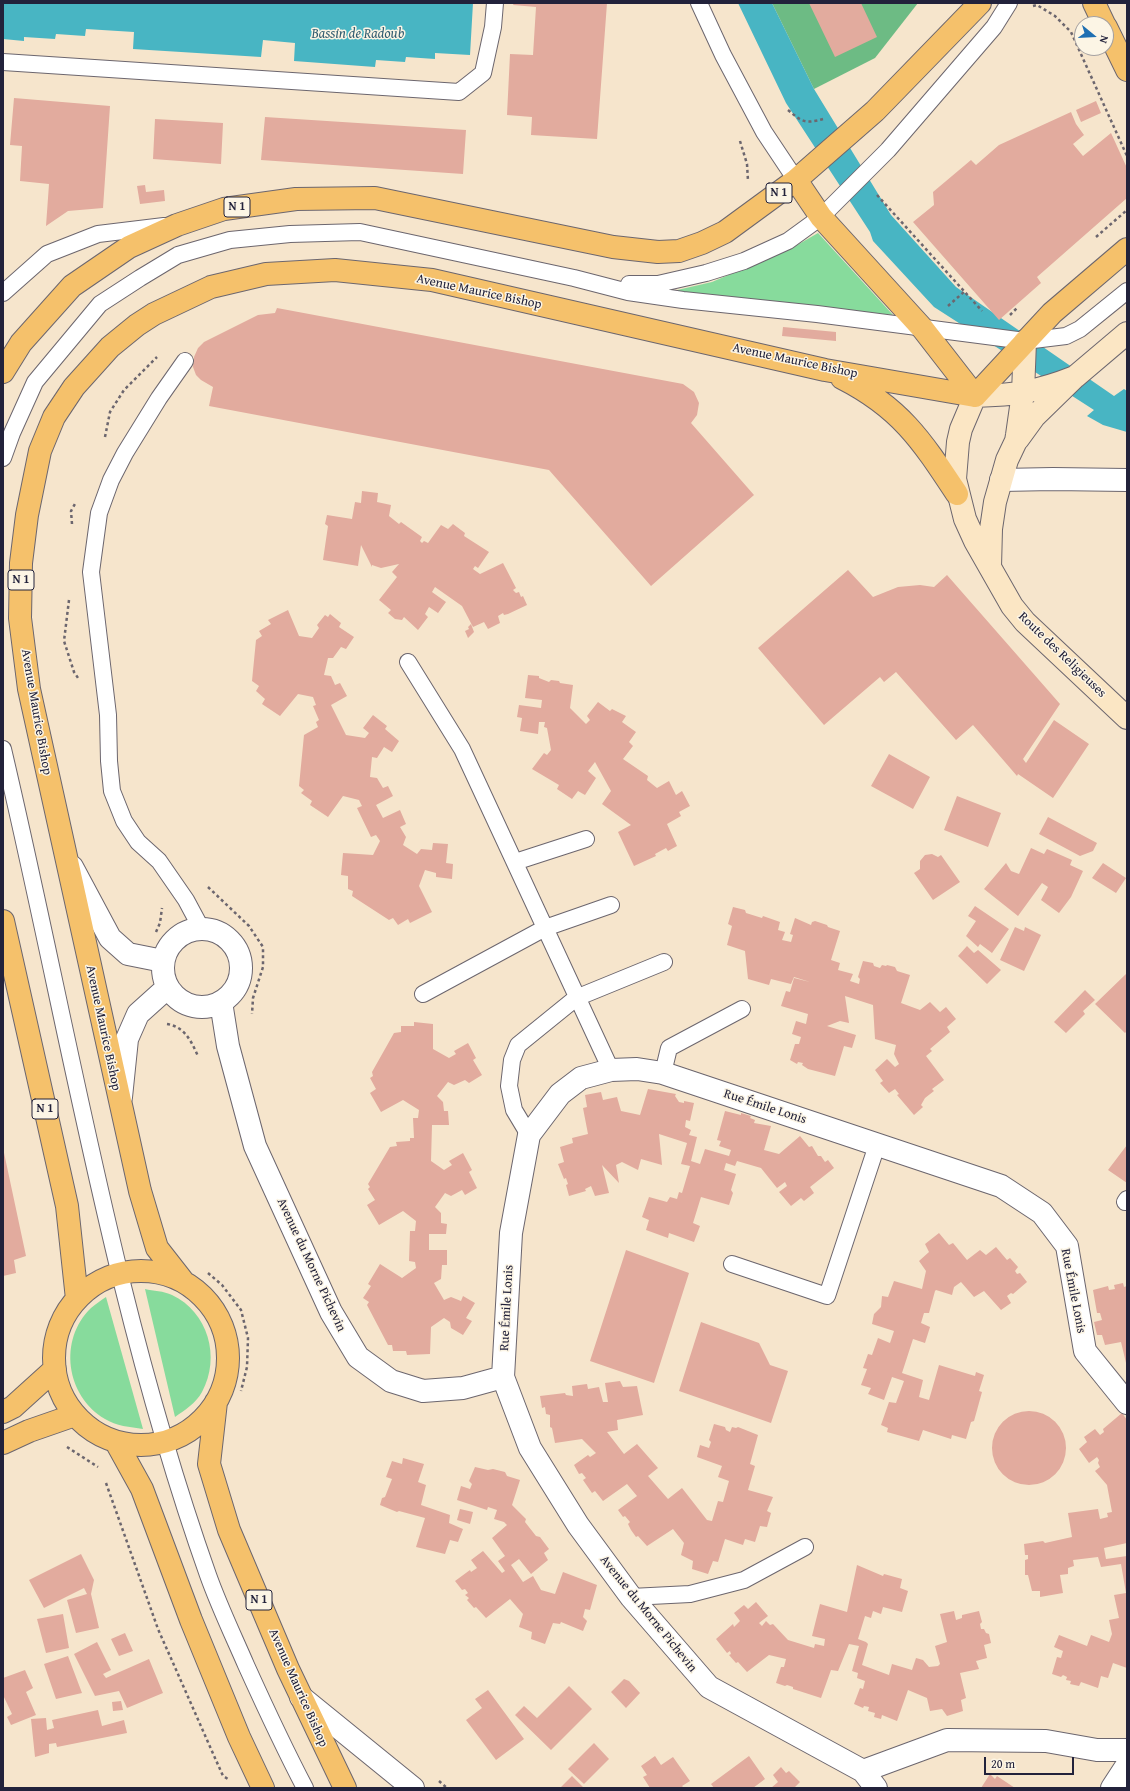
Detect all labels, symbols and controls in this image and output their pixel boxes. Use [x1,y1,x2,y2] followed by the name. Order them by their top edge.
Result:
[1074,16,1114,56] north arrow
[312,26,404,42] water label: Bassin de Radoub
[1096,33,1113,45] text: N
[766,183,792,203] road number: N 1
[224,197,250,217] road number: N 1
[415,271,543,313] street label: Avenue Maurice Bishop
[731,340,859,382] street label: Avenue Maurice Bishop
[8,570,34,590] road number: N 1
[1015,609,1109,701] street label: Route des Religieuses
[17,648,55,776] street label: Avenue Maurice Bishop
[82,964,124,1092] street label: Avenue Maurice Bishop
[722,1086,808,1128] street label: Rue Émile Lonis
[32,1099,58,1119] road number: N 1
[273,1196,349,1334] street label: Avenue du Morne Pichevin
[1057,1247,1089,1335] street label: Rue Émile Lonis
[497,1265,517,1351] street label: Rue Émile Lonis
[596,1553,700,1675] street label: Avenue du Morne Pichevin
[246,1590,272,1610] road number: N 1
[265,1627,331,1749] street label: Avenue Maurice Bishop
[986,1749,1076,1775] scale bar
[991,1755,1015,1772] text: 20 m

